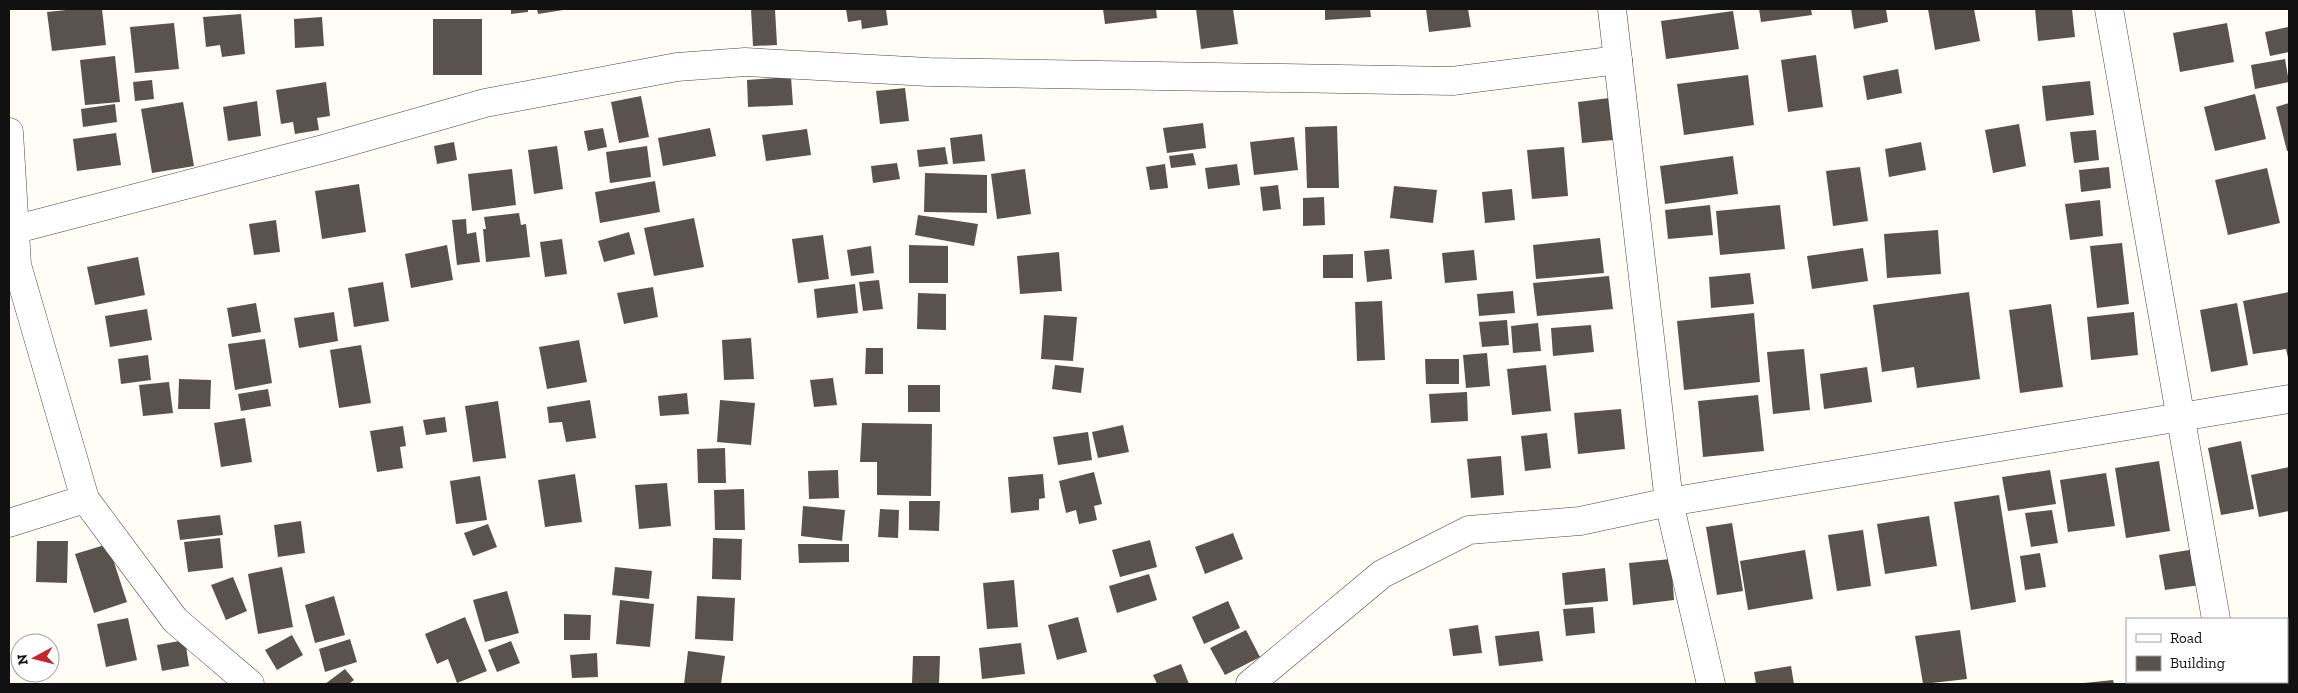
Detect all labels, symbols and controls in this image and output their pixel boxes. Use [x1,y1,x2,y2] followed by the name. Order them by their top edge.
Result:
[2126,618,2288,683] legend
[2170,629,2203,647] text: Road
[10,633,60,683] north arrow
[13,653,32,666] text: N
[2170,654,2225,672] text: Building

